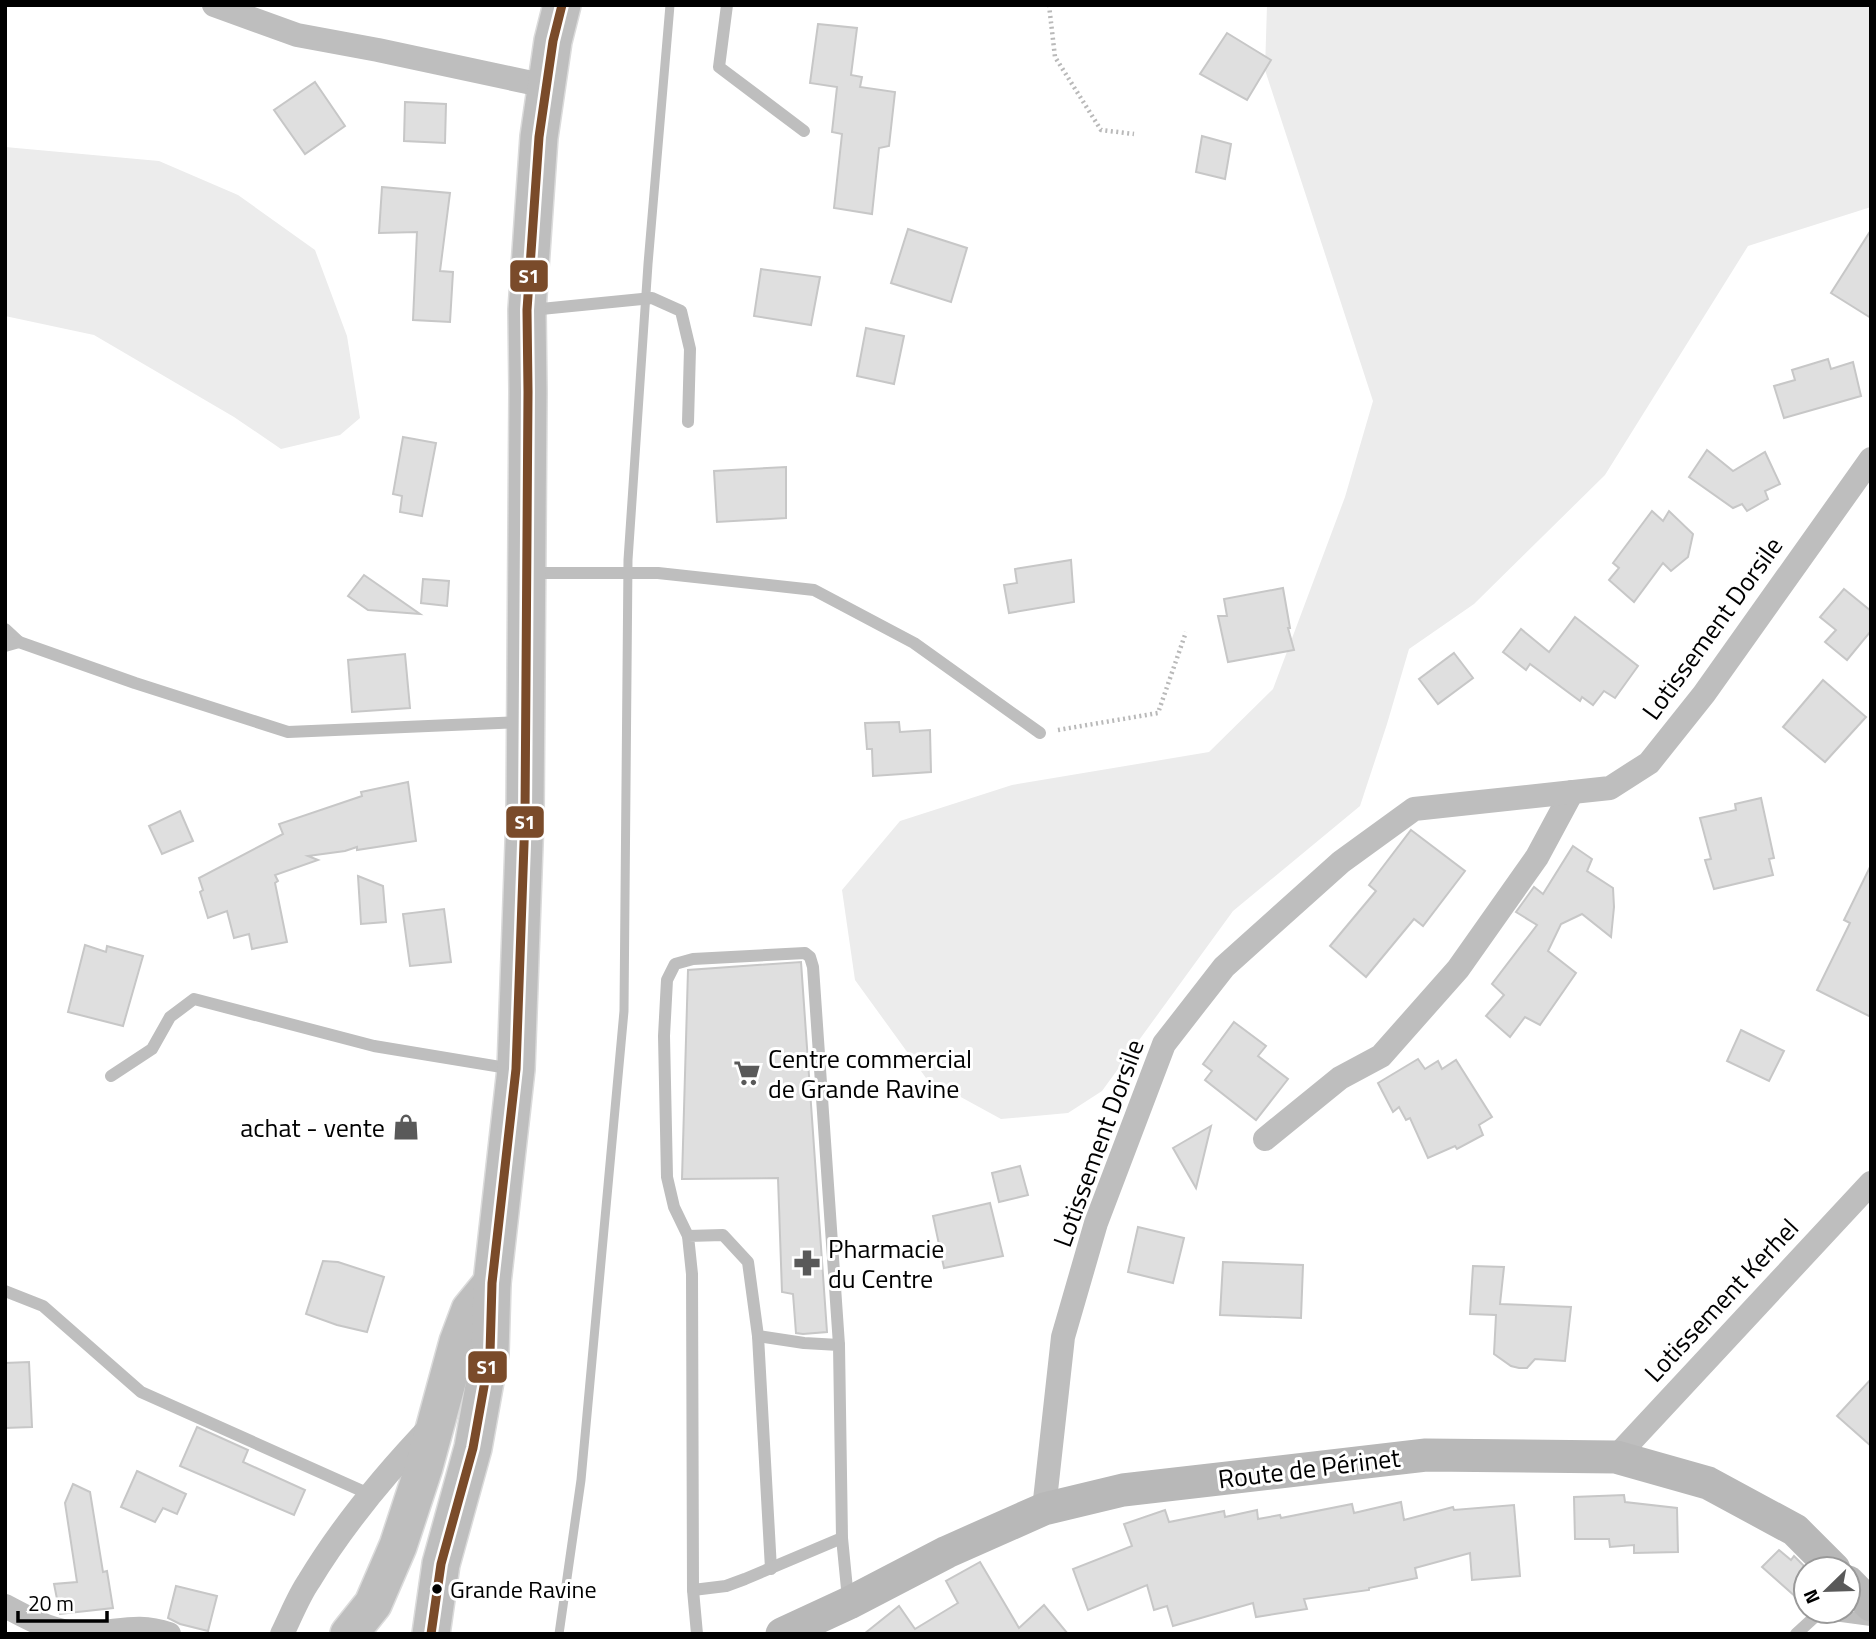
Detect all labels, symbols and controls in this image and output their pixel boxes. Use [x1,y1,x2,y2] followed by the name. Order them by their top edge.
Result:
[509,259,549,293] line badge: S1
[519,261,539,290] text: S1
[1632,528,1792,728] street label: Lotissement Dorsile
[505,805,545,839] line badge: S1
[515,807,535,836] text: S1
[1042,1034,1154,1252] street label: Lotissement Dorsile
[768,1039,972,1108] place label: Centre commercial de Grande Ravine
[732,1058,762,1088] supermarket icon: Centre commercial de Grande Ravine
[240,1108,385,1147] place label: achat - vente
[391,1112,421,1142] shop icon: achat - vente
[1635,1209,1807,1391] street label: Lotissement Kerhel
[828,1229,944,1298] place label: Pharmacie du Centre
[792,1248,822,1278] pharmacy icon: Pharmacie du Centre
[467,1350,508,1384] line badge: S1
[477,1352,497,1381] text: S1
[1216,1437,1402,1499] street label: Route de Périnet
[1792,1555,1862,1625] north arrow
[450,1571,597,1607] place label: Grande Ravine
[18,1580,107,1624] scale bar
[430,1582,444,1596] marker: Grande Ravine
[1795,1585,1827,1609] text: N
[28,1587,74,1619] text: 20 m

